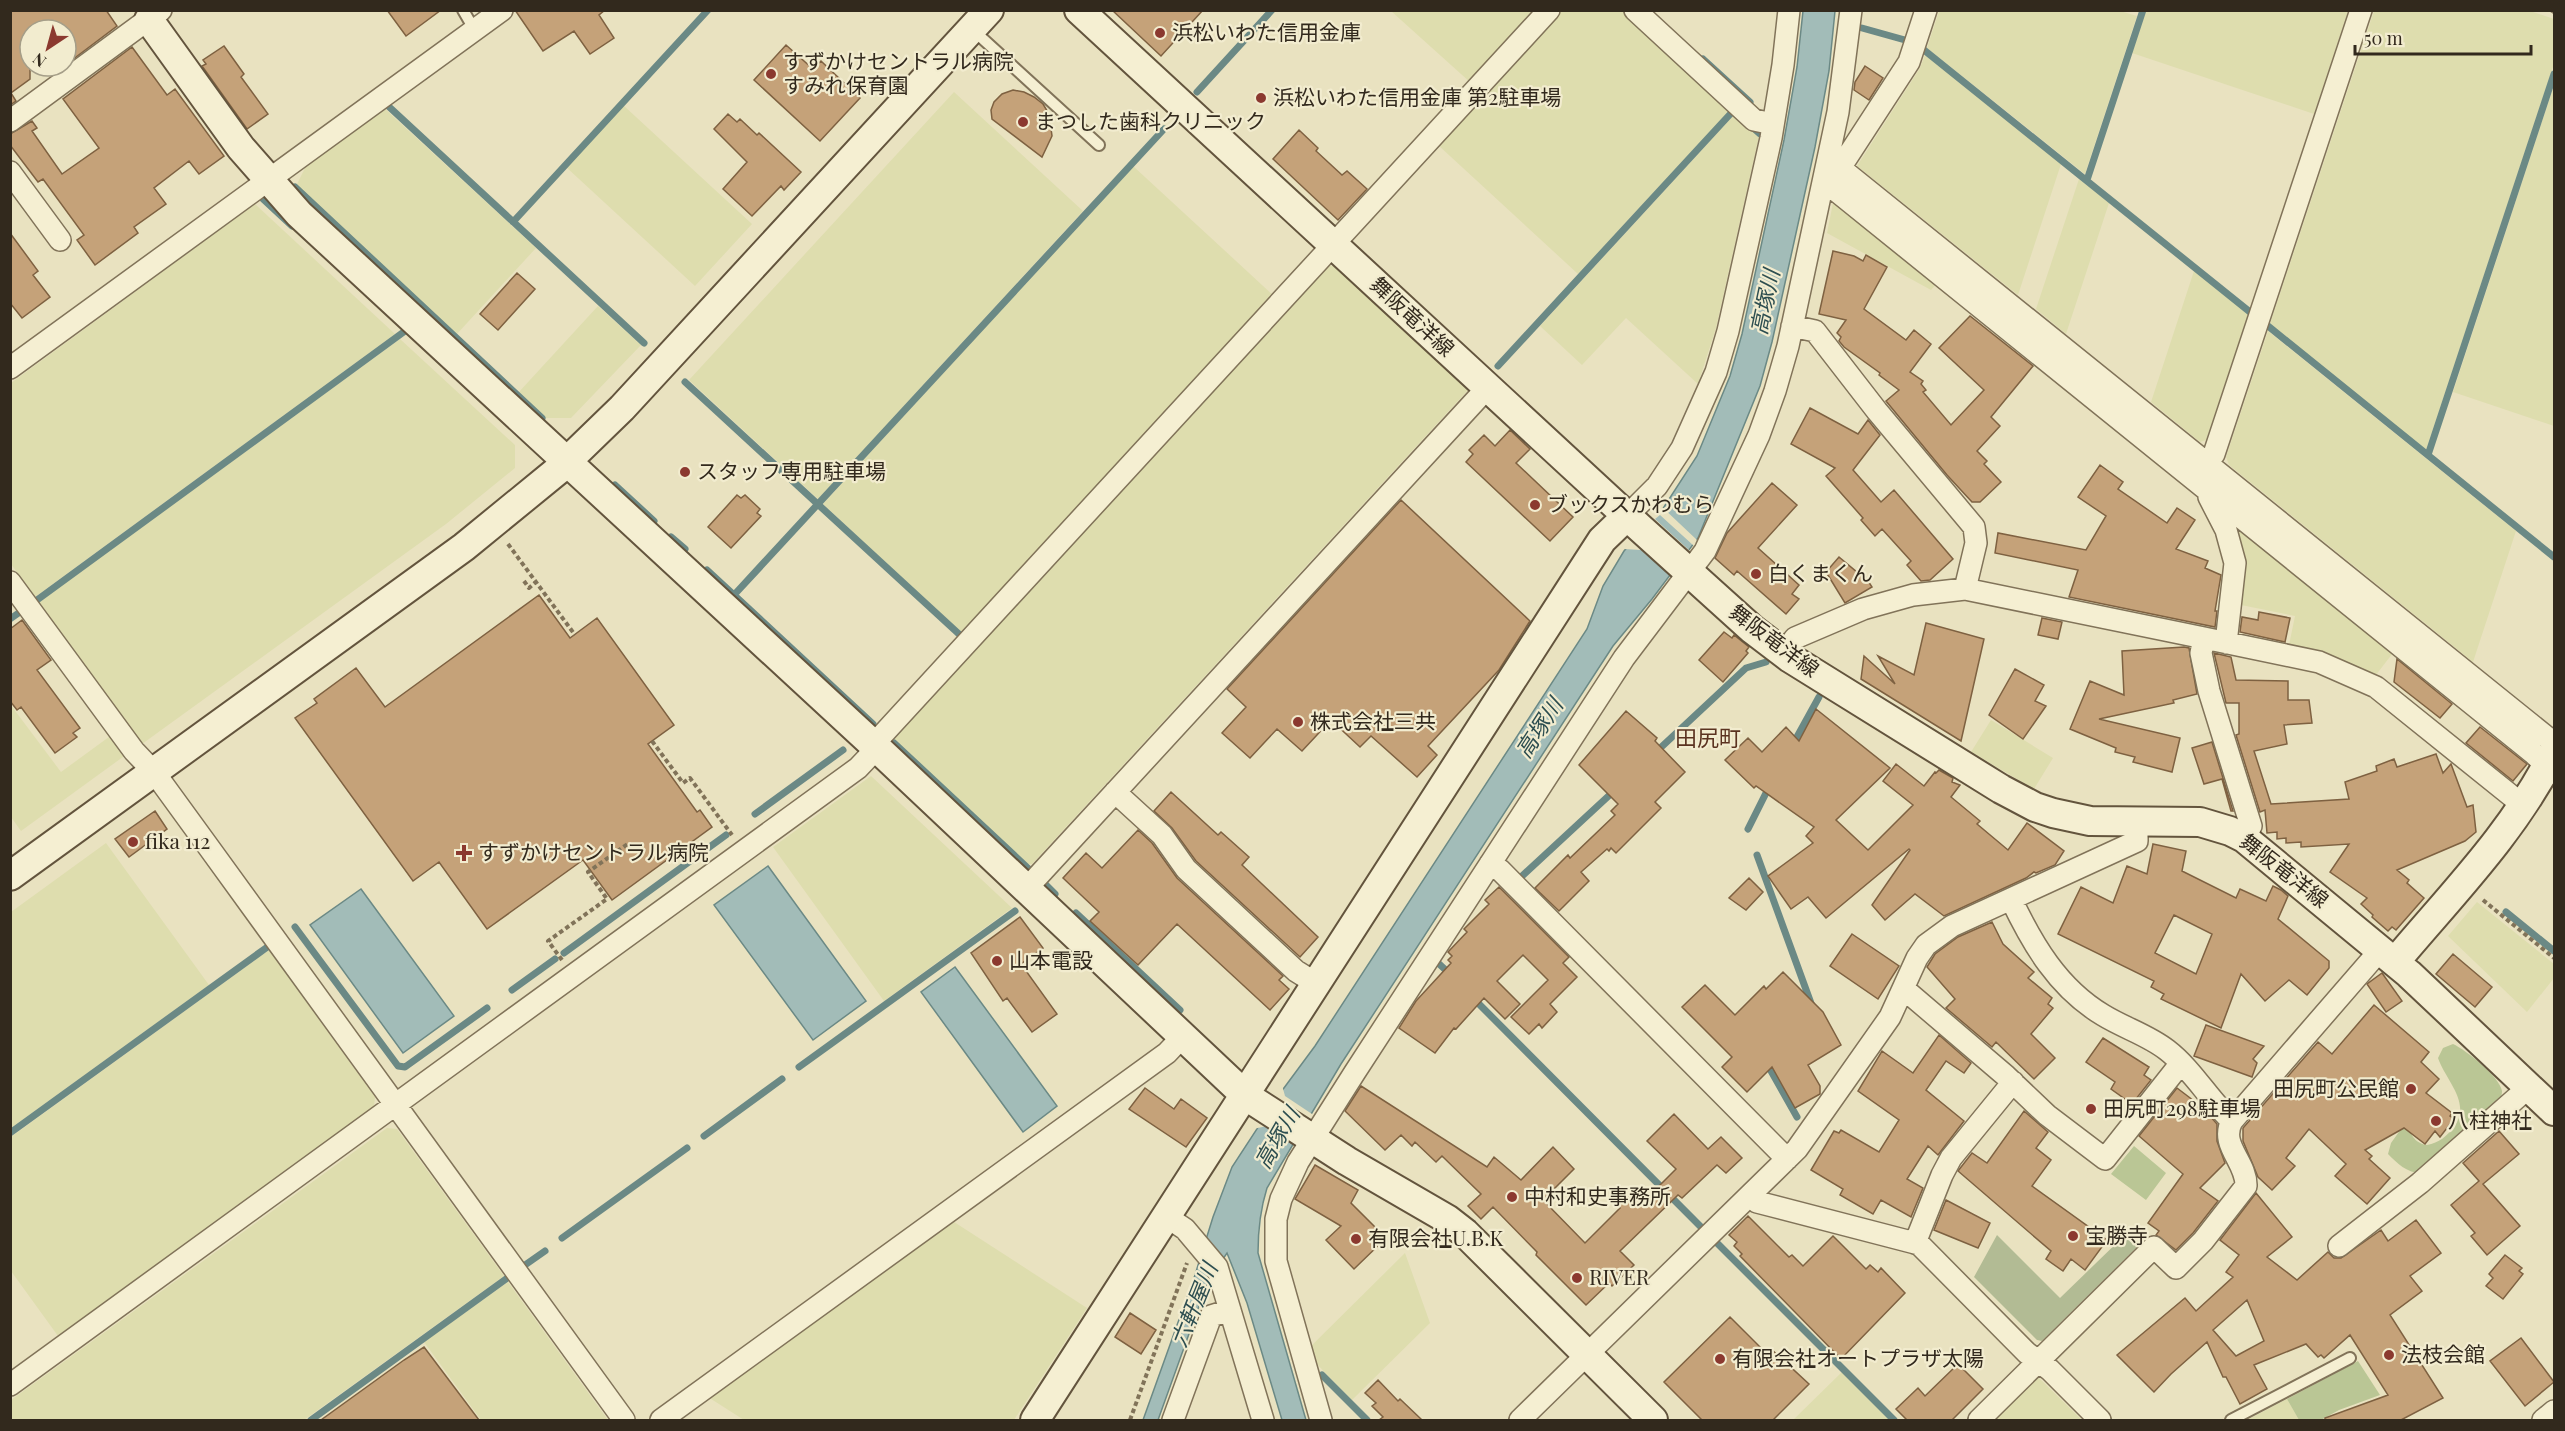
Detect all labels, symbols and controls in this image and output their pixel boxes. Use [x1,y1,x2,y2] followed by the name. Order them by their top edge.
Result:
[1172,17,1361,45] place label: 浜松いわた信用金庫
[18,18,78,78] north arrow
[2355,18,2530,56] scale bar
[1153,26,1167,40] marker: 浜松いわた信用金庫
[2364,26,2403,50] text: 50 m
[783,46,1014,98] place label: すずかけセントラル病院 すみれ保育園
[28,48,50,72] text: N
[764,67,778,81] marker: すずかけセントラル病院 すみれ保育園
[1273,82,1561,110] place label: 浜松いわた信用金庫 第2駐車場
[1254,91,1268,105] marker: 浜松いわた信用金庫 第2駐車場
[1035,106,1266,134] place label: まつした歯科クリニック
[1016,115,1030,129] marker: まつした歯科クリニック
[1742,264,1786,337] water label: 高塚川
[1365,269,1461,362] street label: 舞阪竜洋線
[697,456,886,484] place label: スタッフ専用駐車場
[678,465,692,479] marker: スタッフ専用駐車場
[1547,489,1714,517] place label: ブックスかわむら
[1528,498,1542,512] marker: ブックスかわむら
[1768,558,1873,586] place label: 白くまくん
[1749,567,1763,581] marker: 白くまくん
[1725,597,1826,682] street label: 舞阪竜洋線
[1508,690,1570,763] water label: 高塚川
[1310,706,1436,734] place label: 株式会社三共
[1291,715,1305,729] marker: 株式会社三共
[1675,722,1741,752] district label: 田尻町
[145,826,210,854] place label: fika 112
[2235,826,2335,913] street label: 舞阪竜洋線
[126,835,140,849] marker: fika 112
[478,837,709,865] place label: すずかけセントラル病院
[455,844,473,862] marker: すずかけセントラル病院
[1009,945,1093,973] place label: 山本電設
[990,954,1004,968] marker: 山本電設
[2273,1073,2399,1101] place label: 田尻町公民館
[2404,1082,2418,1096] marker: 田尻町公民館
[2103,1093,2261,1121] place label: 田尻町298駐車場
[1247,1100,1307,1174] water label: 高塚川
[2084,1102,2098,1116] marker: 田尻町298駐車場
[2448,1105,2532,1133] place label: 八柱神社
[2429,1114,2443,1128] marker: 八柱神社
[1524,1181,1671,1209] place label: 中村和史事務所
[1505,1190,1519,1204] marker: 中村和史事務所
[2085,1220,2148,1248] place label: 宝勝寺
[1368,1223,1503,1251] place label: 有限会社U.B.K
[2066,1229,2080,1243] marker: 宝勝寺
[1349,1232,1363,1246] marker: 有限会社U.B.K
[1163,1256,1224,1351] water label: 六軒屋川
[1589,1262,1650,1290] place label: RIVER
[1570,1271,1584,1285] marker: RIVER
[2401,1339,2485,1367] place label: 法枝会館
[1732,1343,1984,1371] place label: 有限会社オートプラザ太陽
[2382,1348,2396,1362] marker: 法枝会館
[1713,1352,1727,1366] marker: 有限会社オートプラザ太陽

